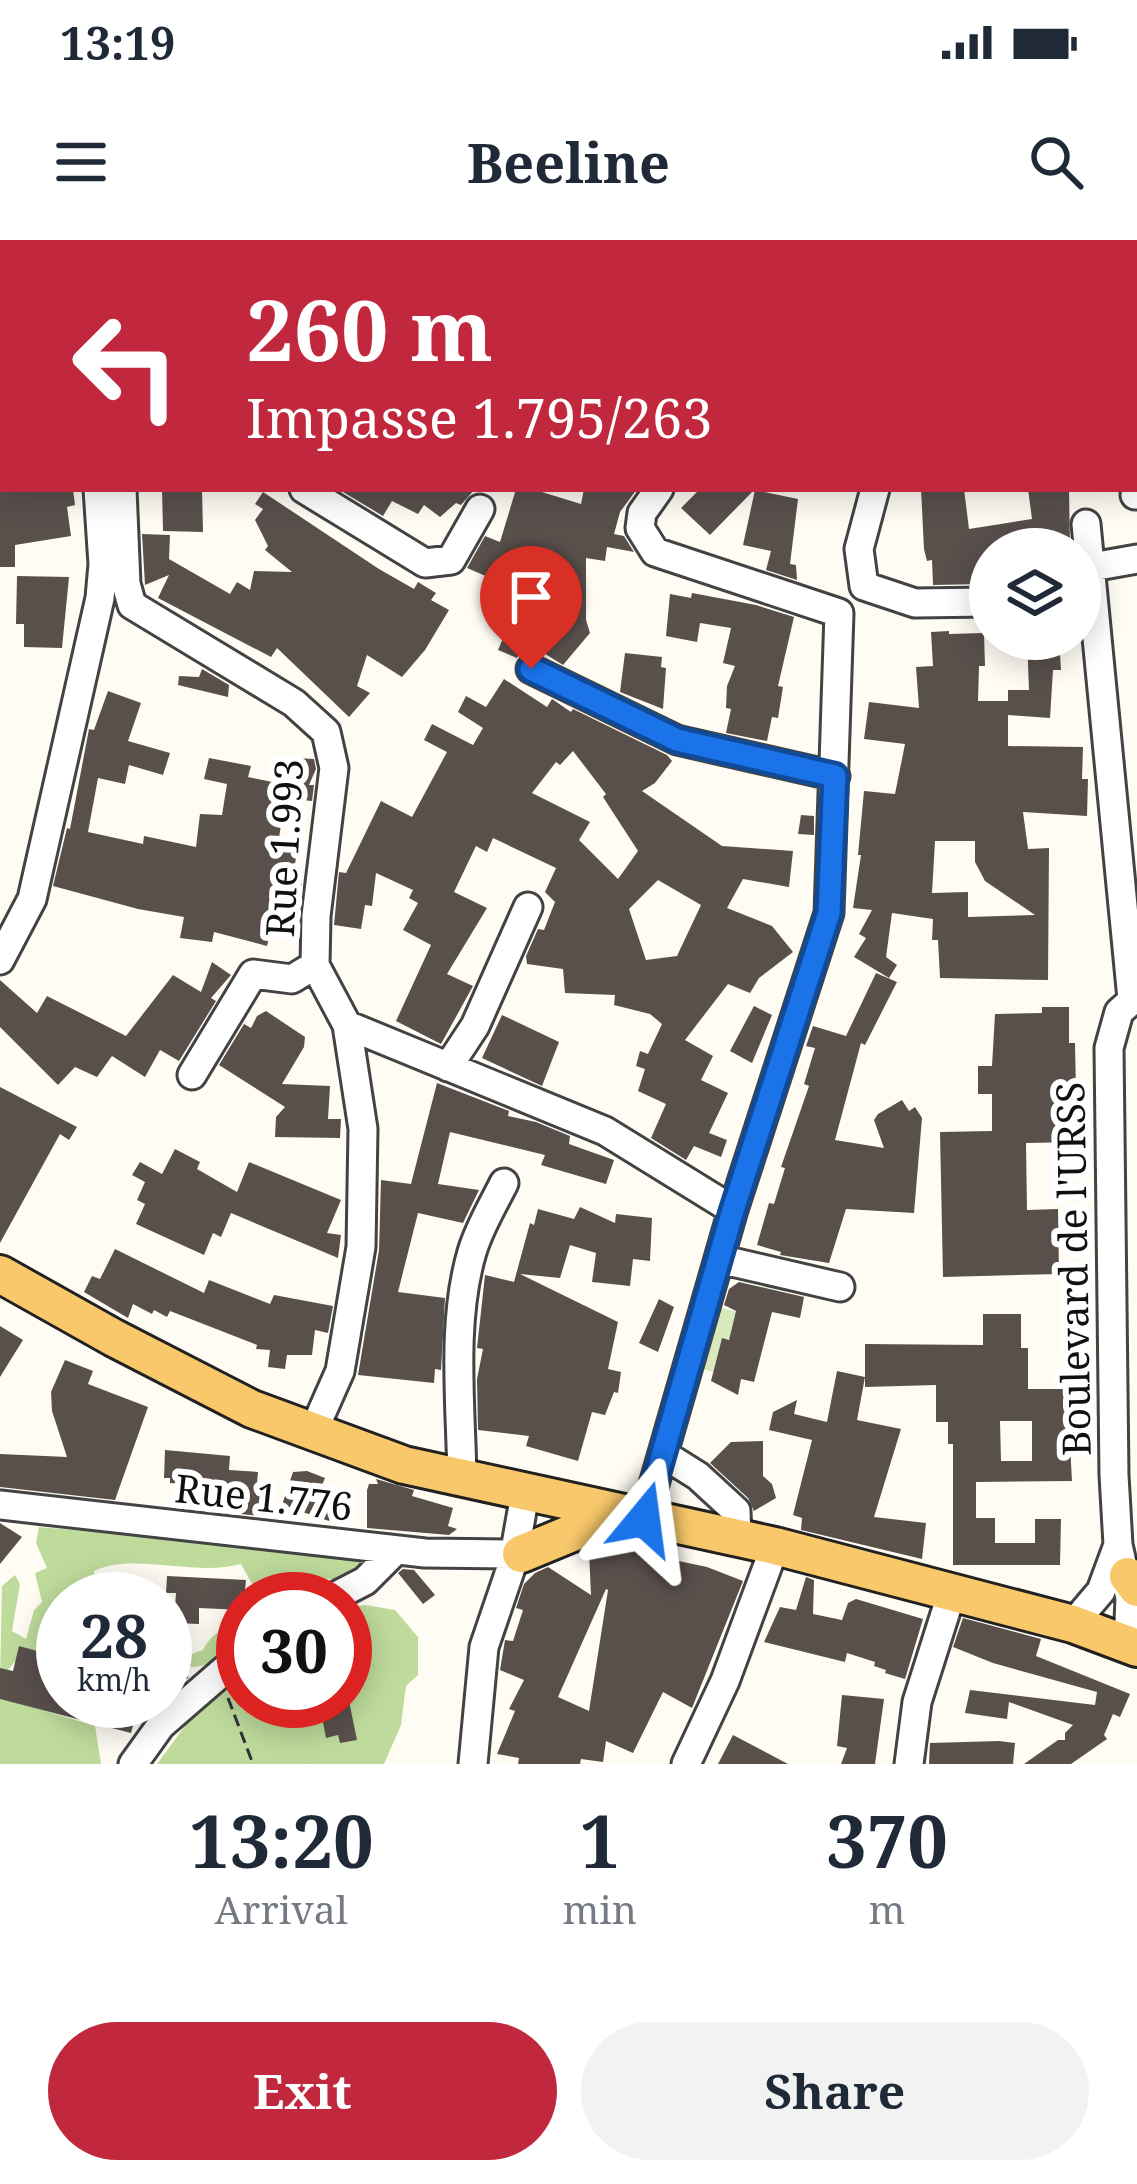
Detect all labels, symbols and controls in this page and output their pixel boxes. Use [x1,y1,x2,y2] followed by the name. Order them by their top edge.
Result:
[60,12,175,73] text: 13:19
[467,125,670,199] text: Beeline
[48,129,114,195] icon: menu
[1023,129,1089,195] icon: search
[246,271,493,386] text: 260 m
[48,288,204,444] icon: left
[246,380,712,454] text: Impasse 1.795/263
[969,528,1101,660] map controls
[969,528,1101,660] button: layers
[480,546,582,669] pin
[498,564,564,630] icon: arrive
[252,758,314,938] street label: Rue 1.993
[1042,1081,1102,1457] street label: Boulevard de l'URSS
[581,1456,707,1582] position arrow
[173,1460,355,1532] street label: Rue 1.776
[216,1572,372,1728] speed limit sign: 30
[80,1594,148,1676] text: 28
[77,1659,151,1700] text: km/h
[189,1791,374,1889] text: 13:20
[579,1791,620,1889] text: 1
[826,1791,948,1889] text: 370
[215,1882,348,1935] text: Arrival
[563,1882,637,1935] text: min
[869,1882,905,1935] text: m
[48,2022,557,2160] button: Exit
[581,2022,1089,2160] button: Share

